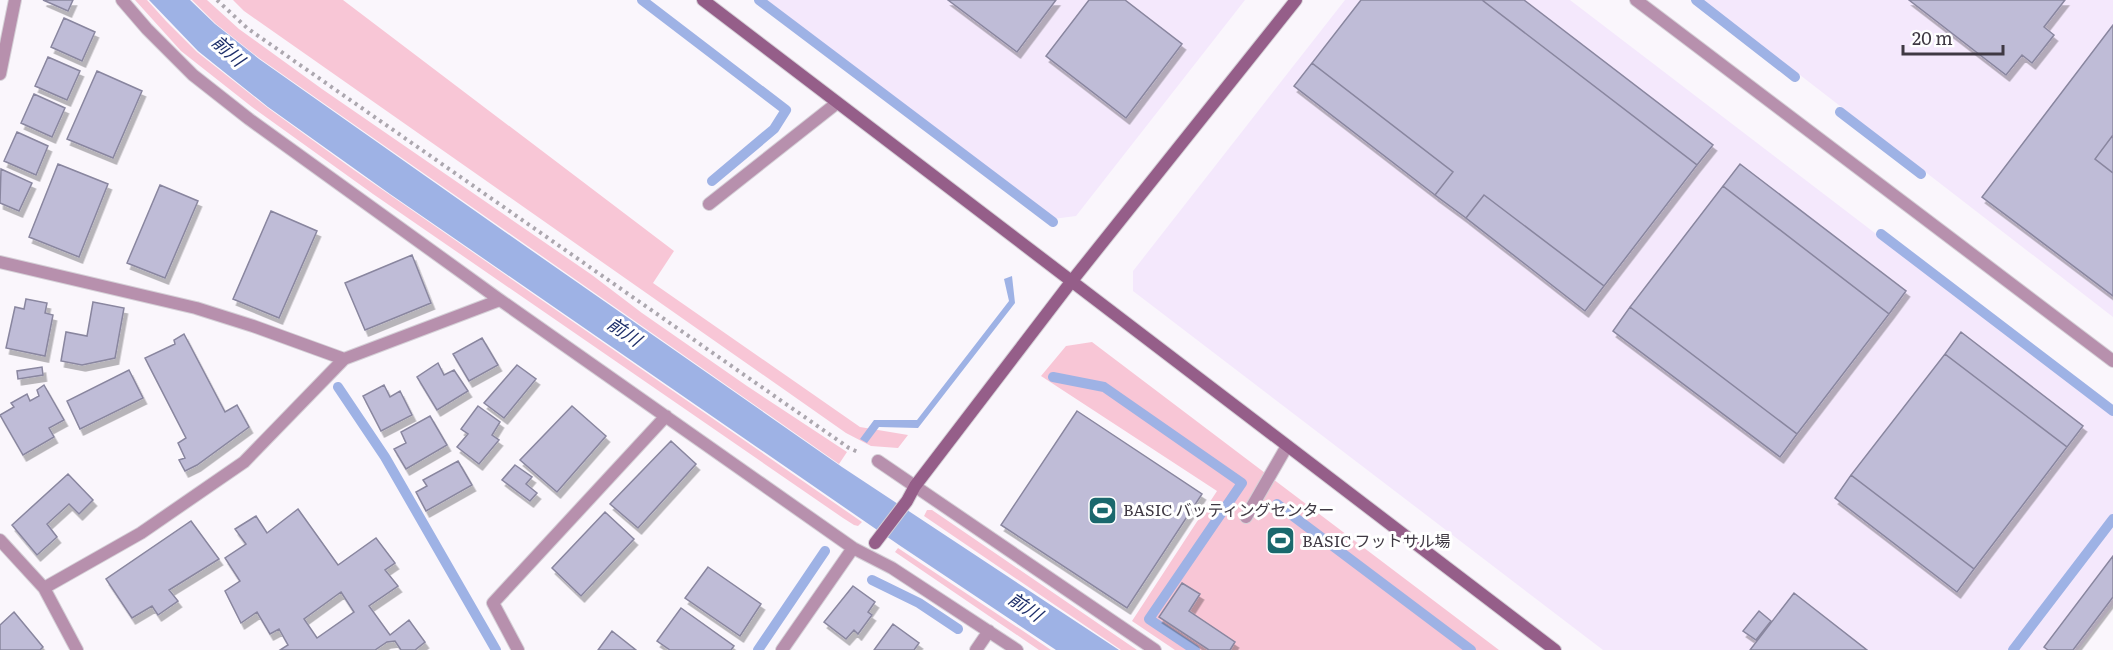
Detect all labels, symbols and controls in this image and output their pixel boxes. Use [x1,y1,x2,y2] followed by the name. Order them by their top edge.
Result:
[1903,18,2004,56] scale bar
[1912,24,1953,51] text: 20 m
[207,28,253,73] water label: 前川
[602,309,649,353] water label: 前川
[1086,494,1118,526] sports icon: BASIC バッティングセンター
[1123,497,1335,521] place label: BASIC バッティングセンター
[1265,525,1297,557] sports icon: BASIC フットサル場
[1302,528,1451,552] place label: BASIC フットサル場
[1003,584,1050,628] water label: 前川

